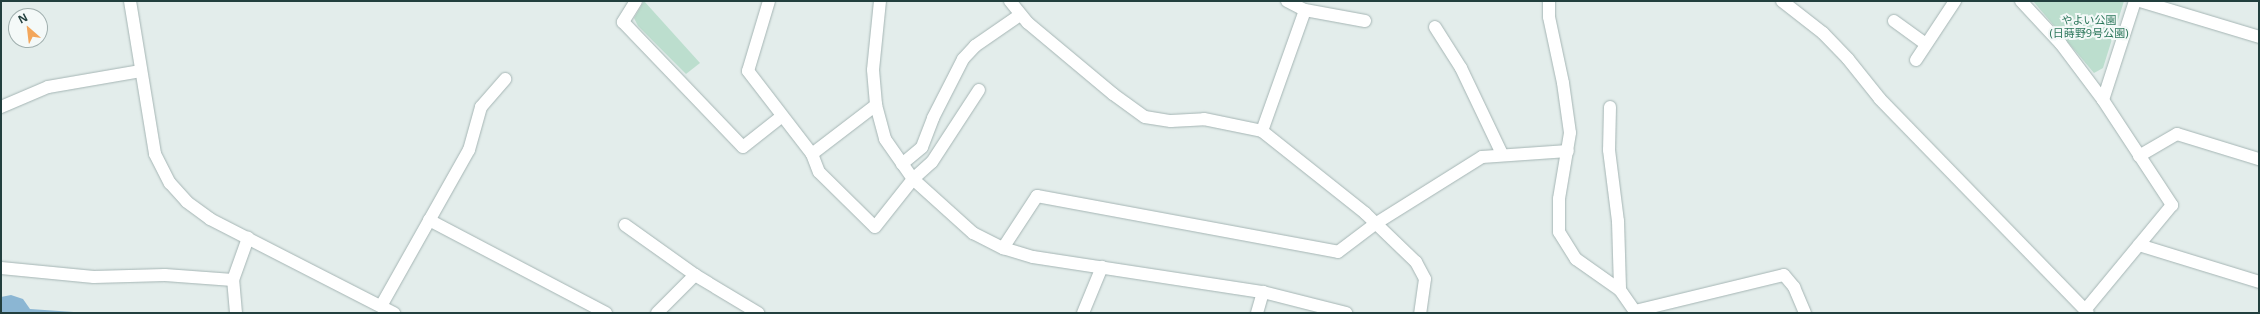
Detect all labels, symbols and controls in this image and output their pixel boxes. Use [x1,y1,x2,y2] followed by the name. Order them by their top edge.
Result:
[8,8,48,48] north arrow
[15,9,30,27] text: N
[2050,14,2128,40] park label: やよい公園 (日蒔野9号公園)

